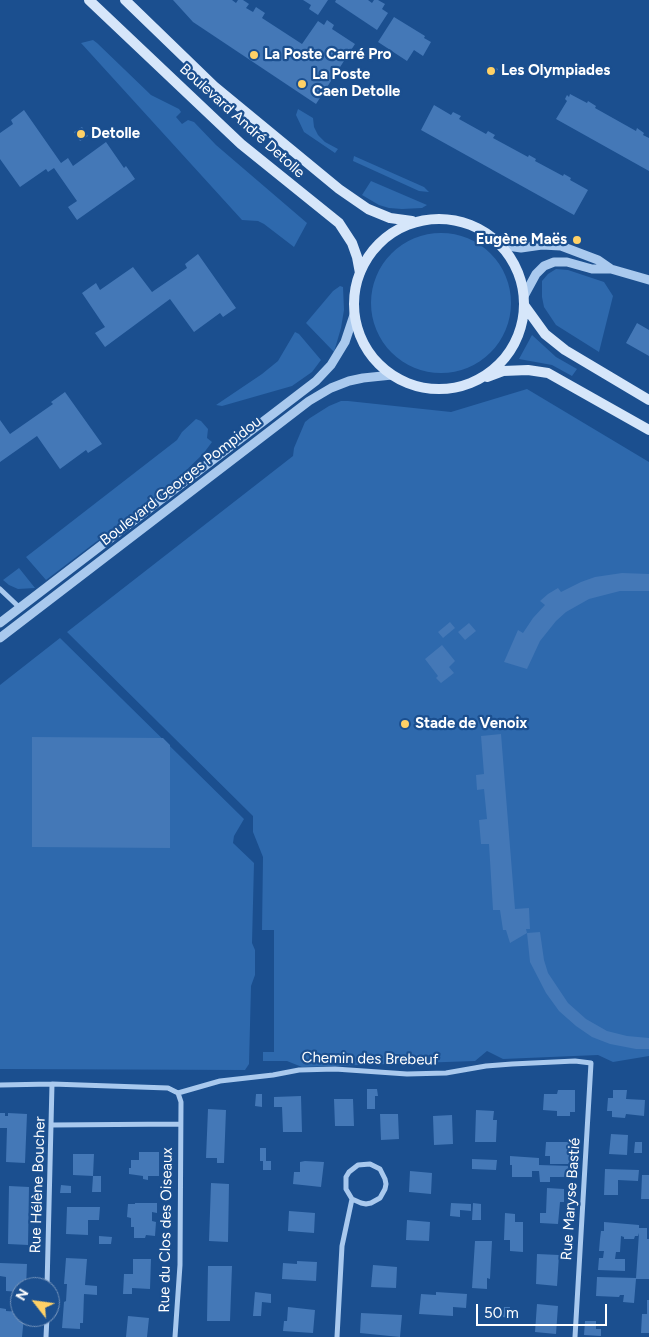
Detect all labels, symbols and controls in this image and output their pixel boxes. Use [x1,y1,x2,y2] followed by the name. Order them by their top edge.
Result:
[264,46,392,64] place label: La Poste Carré Pro
[248,49,260,61] marker: La Poste Carré Pro
[176,60,308,182] street label: Boulevard André Detolle
[501,62,610,80] place label: Les Olympiades
[485,65,497,77] marker: Les Olympiades
[312,66,400,101] place label: La Poste Caen Detolle
[296,78,308,90] marker: La Poste Caen Detolle
[91,125,140,143] place label: Detolle
[75,128,87,140] marker: Detolle
[476,231,567,249] place label: Eugène Maës
[571,234,583,246] marker: Eugène Maës
[97,412,265,550] street label: Boulevard Georges Pompidou
[415,715,527,733] place label: Stade de Venoix
[399,718,411,730] marker: Stade de Venoix
[302,1049,438,1069] street label: Chemin des Brebeuf
[27,1116,49,1254] street label: Rue Hélène Boucher
[558,1137,584,1261] street label: Rue Maryse Bastié
[156,1147,176,1313] street label: Rue du Clos des Oiseaux
[10,1277,60,1327] north arrow
[12,1286,33,1304] text: N
[479,1294,610,1326] scale bar
[484,1304,519,1322] text: 50 m

